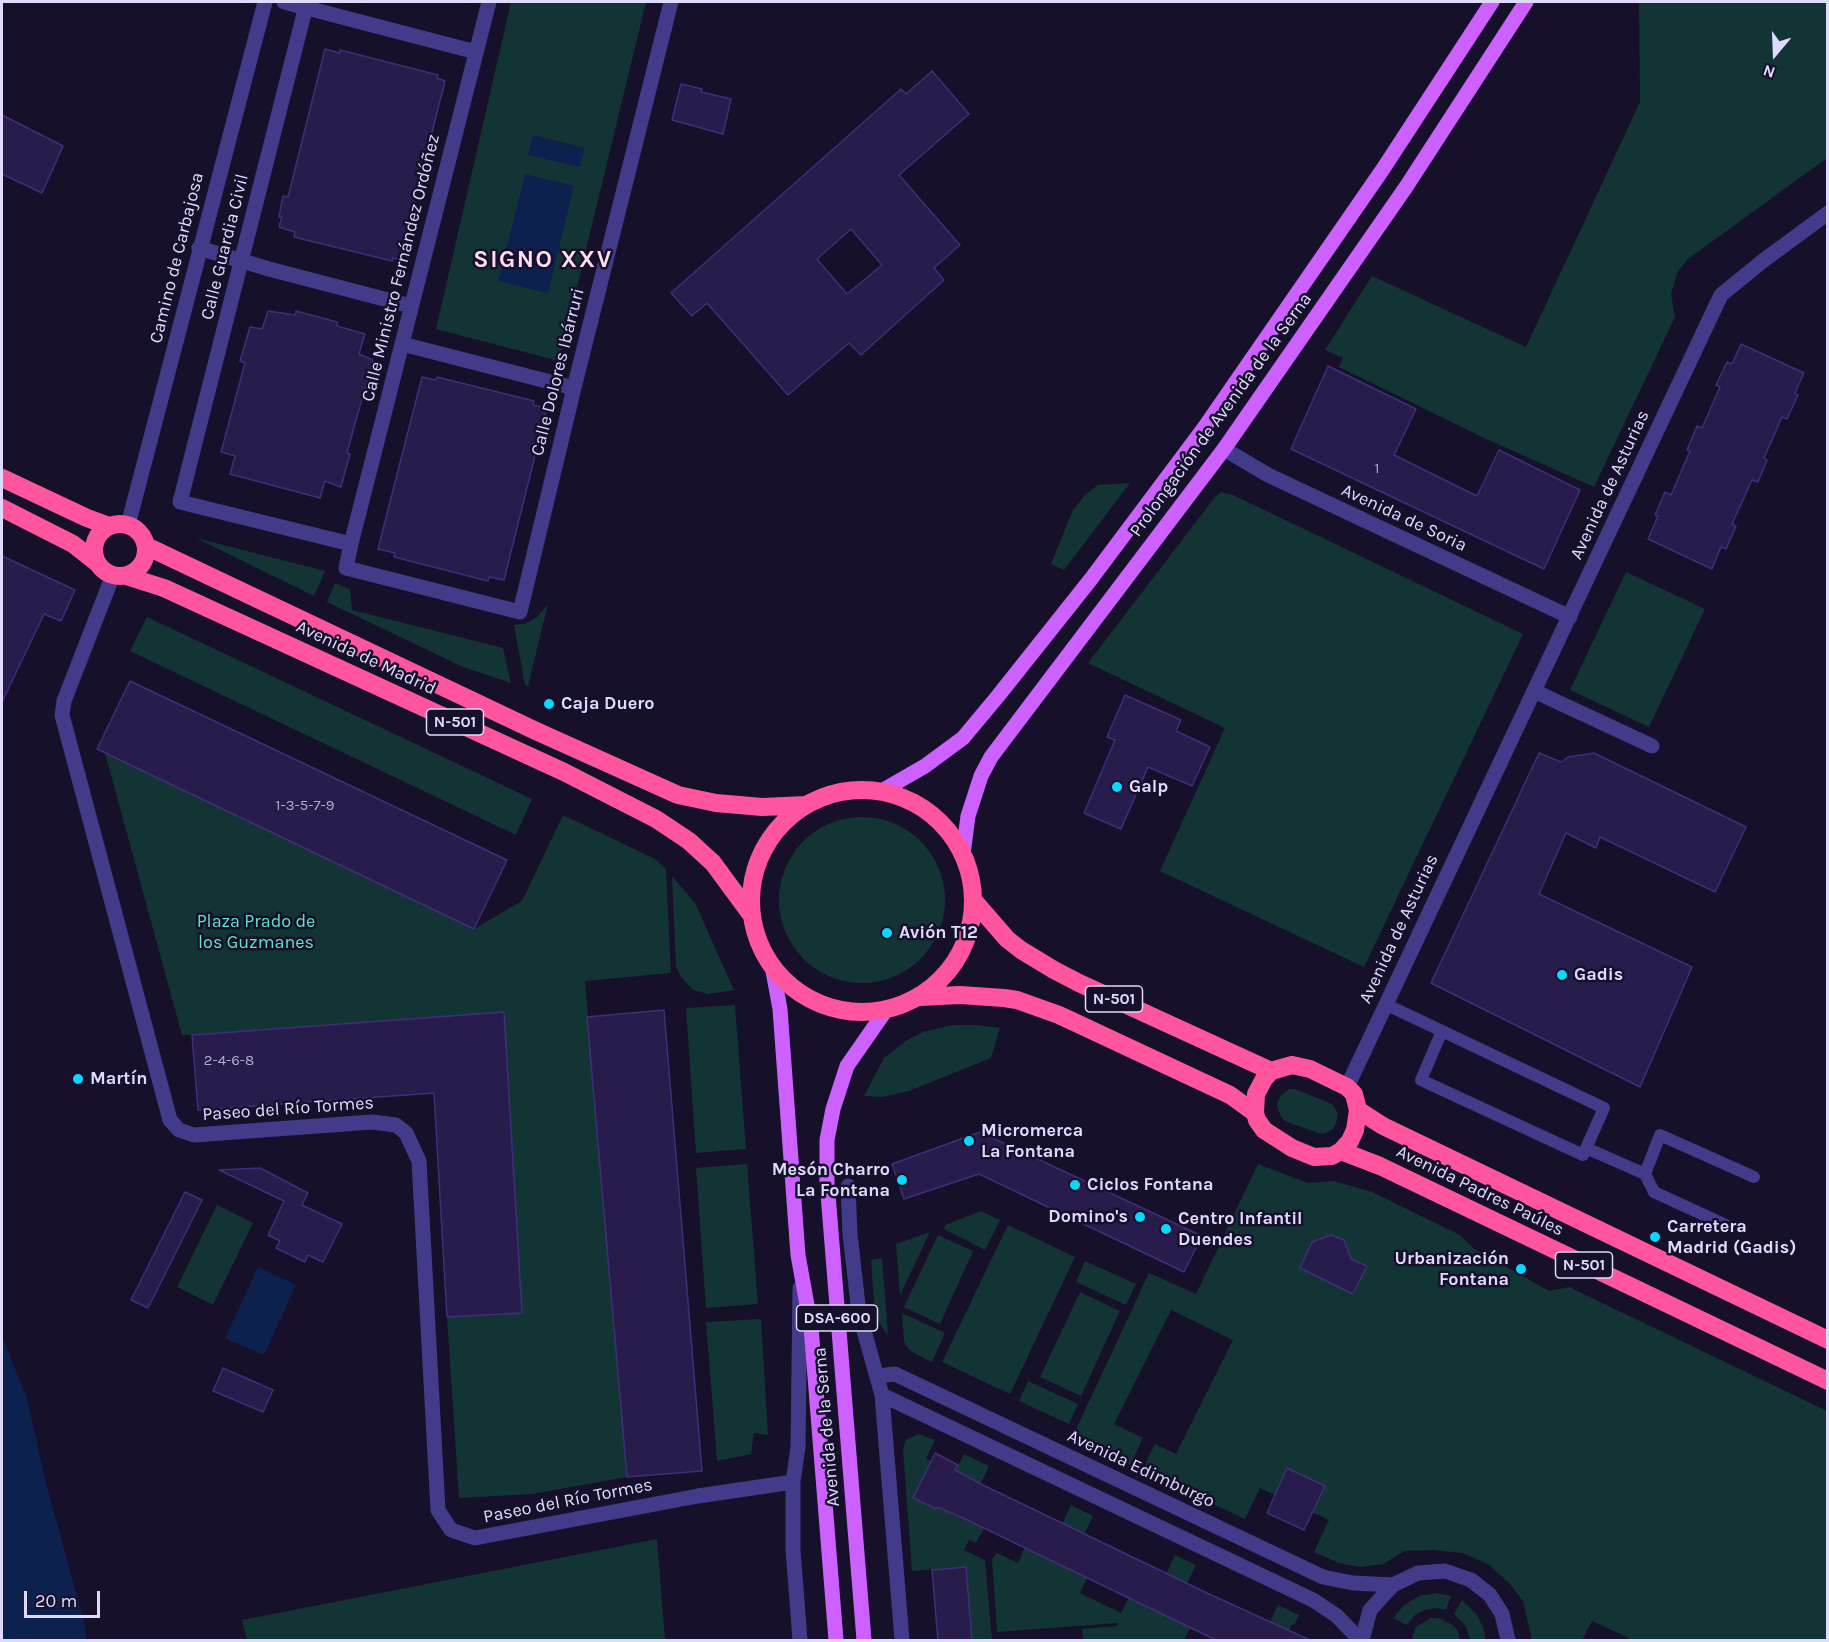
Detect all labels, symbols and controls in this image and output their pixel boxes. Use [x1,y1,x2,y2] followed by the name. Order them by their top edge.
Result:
[1745,24,1805,84] north arrow
[1760,61,1778,82] text: N
[357,132,445,404] street label: Calle Ministro Fernández Ordóñez
[145,170,209,346] street label: Camino de Carbajosa
[196,172,254,322] street label: Calle Guardia Civil
[473,246,613,274] district label: SIGNO XXV
[527,286,589,458] street label: Calle Dolores Ibárruri
[1125,289,1317,541] street label: Prolongación de Avenida de la Serna
[1566,407,1654,563] street label: Avenida de Asturias
[1375,460,1379,478] house number: 1
[1338,479,1470,557] street label: Avenida de Soria
[293,616,439,700] street label: Avenida de Madrid
[561,693,654,715] place label: Caja Duero
[542,697,556,711] marker: Caja Duero
[426,709,484,735] road number: N-501
[1129,776,1168,798] place label: Galp
[1110,780,1124,794] marker: Galp
[276,797,334,815] house number: 1-3-5-7-9
[1355,851,1443,1007] street label: Avenida de Asturias
[197,911,315,954] park label: Plaza Prado de los Guzmanes
[899,922,978,944] place label: Avión T12
[880,926,894,940] marker: Avión T12
[1574,964,1623,986] place label: Gadis
[1555,968,1569,982] marker: Gadis
[1086,986,1142,1012] road number: N-501
[204,1052,254,1070] house number: 2-4-6-8
[90,1068,148,1090] place label: Martín
[71,1072,85,1086] marker: Martín
[202,1092,374,1126] street label: Paseo del Río Tormes
[981,1120,1083,1162] place label: Micromerca La Fontana
[962,1134,976,1148] marker: Micromerca La Fontana
[1393,1141,1567,1241] street label: Avenida Padres Paúles
[772,1159,890,1202] place label: Mesón Charro La Fontana
[895,1173,909,1187] marker: Mesón Charro La Fontana
[1087,1174,1214,1196] place label: Ciclos Fontana
[1068,1178,1082,1192] marker: Ciclos Fontana
[1048,1206,1128,1228] place label: Domino's
[1178,1208,1303,1250] place label: Centro Infantil Duendes
[1133,1210,1147,1224] marker: Domino's
[1667,1216,1796,1258] place label: Carretera Madrid (Gadis)
[1159,1222,1173,1236] marker: Centro Infantil Duendes
[1648,1230,1662,1244] marker: Carretera Madrid (Gadis)
[1395,1248,1509,1290] place label: Urbanización Fontana
[1556,1252,1612,1278] road number: N-501
[1514,1262,1528,1276] marker: Urbanización Fontana
[796,1305,878,1331] road number: DSA-600
[809,1346,845,1508] street label: Avenida de la Serna
[1064,1425,1218,1513] street label: Avenida Edimburgo
[482,1474,654,1528] street label: Paseo del Río Tormes
[27,1579,104,1617] scale bar
[35,1590,77,1612] text: 20 m

